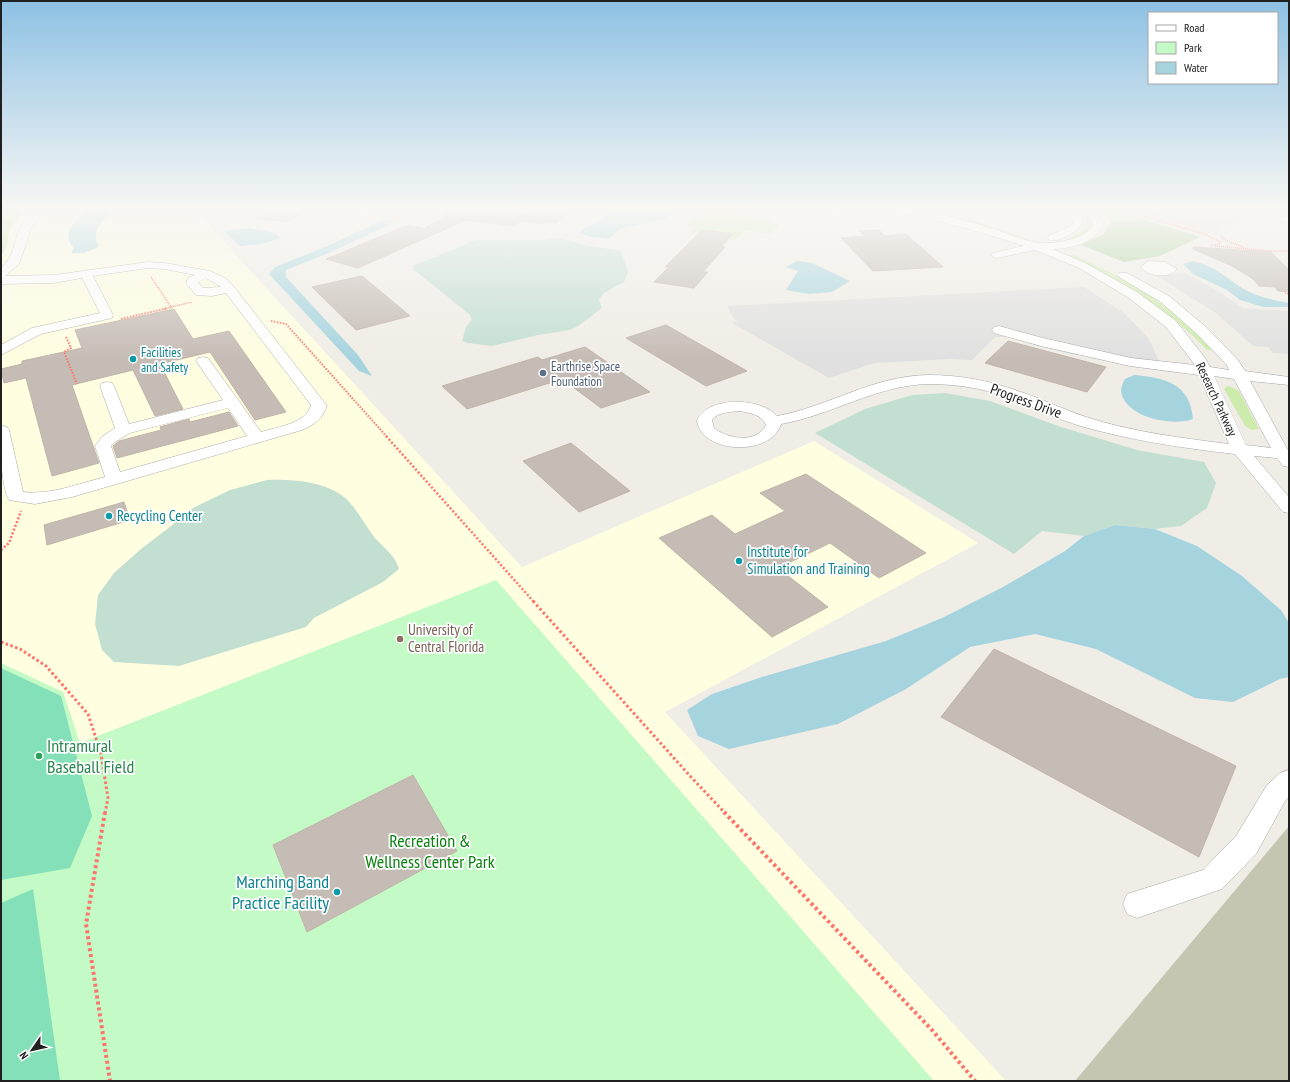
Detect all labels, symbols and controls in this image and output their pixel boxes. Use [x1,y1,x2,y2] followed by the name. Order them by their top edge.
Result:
[1148,12,1278,84] legend
[1184,20,1204,35] text: Road
[1184,40,1202,55] text: Park
[1184,60,1209,75] text: Water
[141,344,188,376] place label: Facilities and Safety
[128,354,138,364] marker: Facilities and Safety
[551,358,620,390] place label: Earthrise Space Foundation
[1192,359,1241,439] street label: Research Parkway
[538,368,548,378] marker: Earthrise Space Foundation
[988,379,1064,422] street label: Progress Drive
[117,506,203,525] place label: Recycling Center
[104,511,114,521] marker: Recycling Center
[747,542,870,578] place label: Institute for Simulation and Training
[734,556,744,566] marker: Institute for Simulation and Training
[408,620,484,656] place label: University of Central Florida
[395,634,405,644] marker: University of Central Florida
[47,734,134,778] place label: Intramural Baseball Field
[34,751,44,761] marker: Intramural Baseball Field
[365,829,495,873] park label: Recreation & Wellness Center Park
[232,870,329,914] place label: Marching Band Practice Facility
[332,887,342,897] marker: Marching Band Practice Facility
[12,1030,52,1070] north arrow
[16,1049,31,1062] text: N

